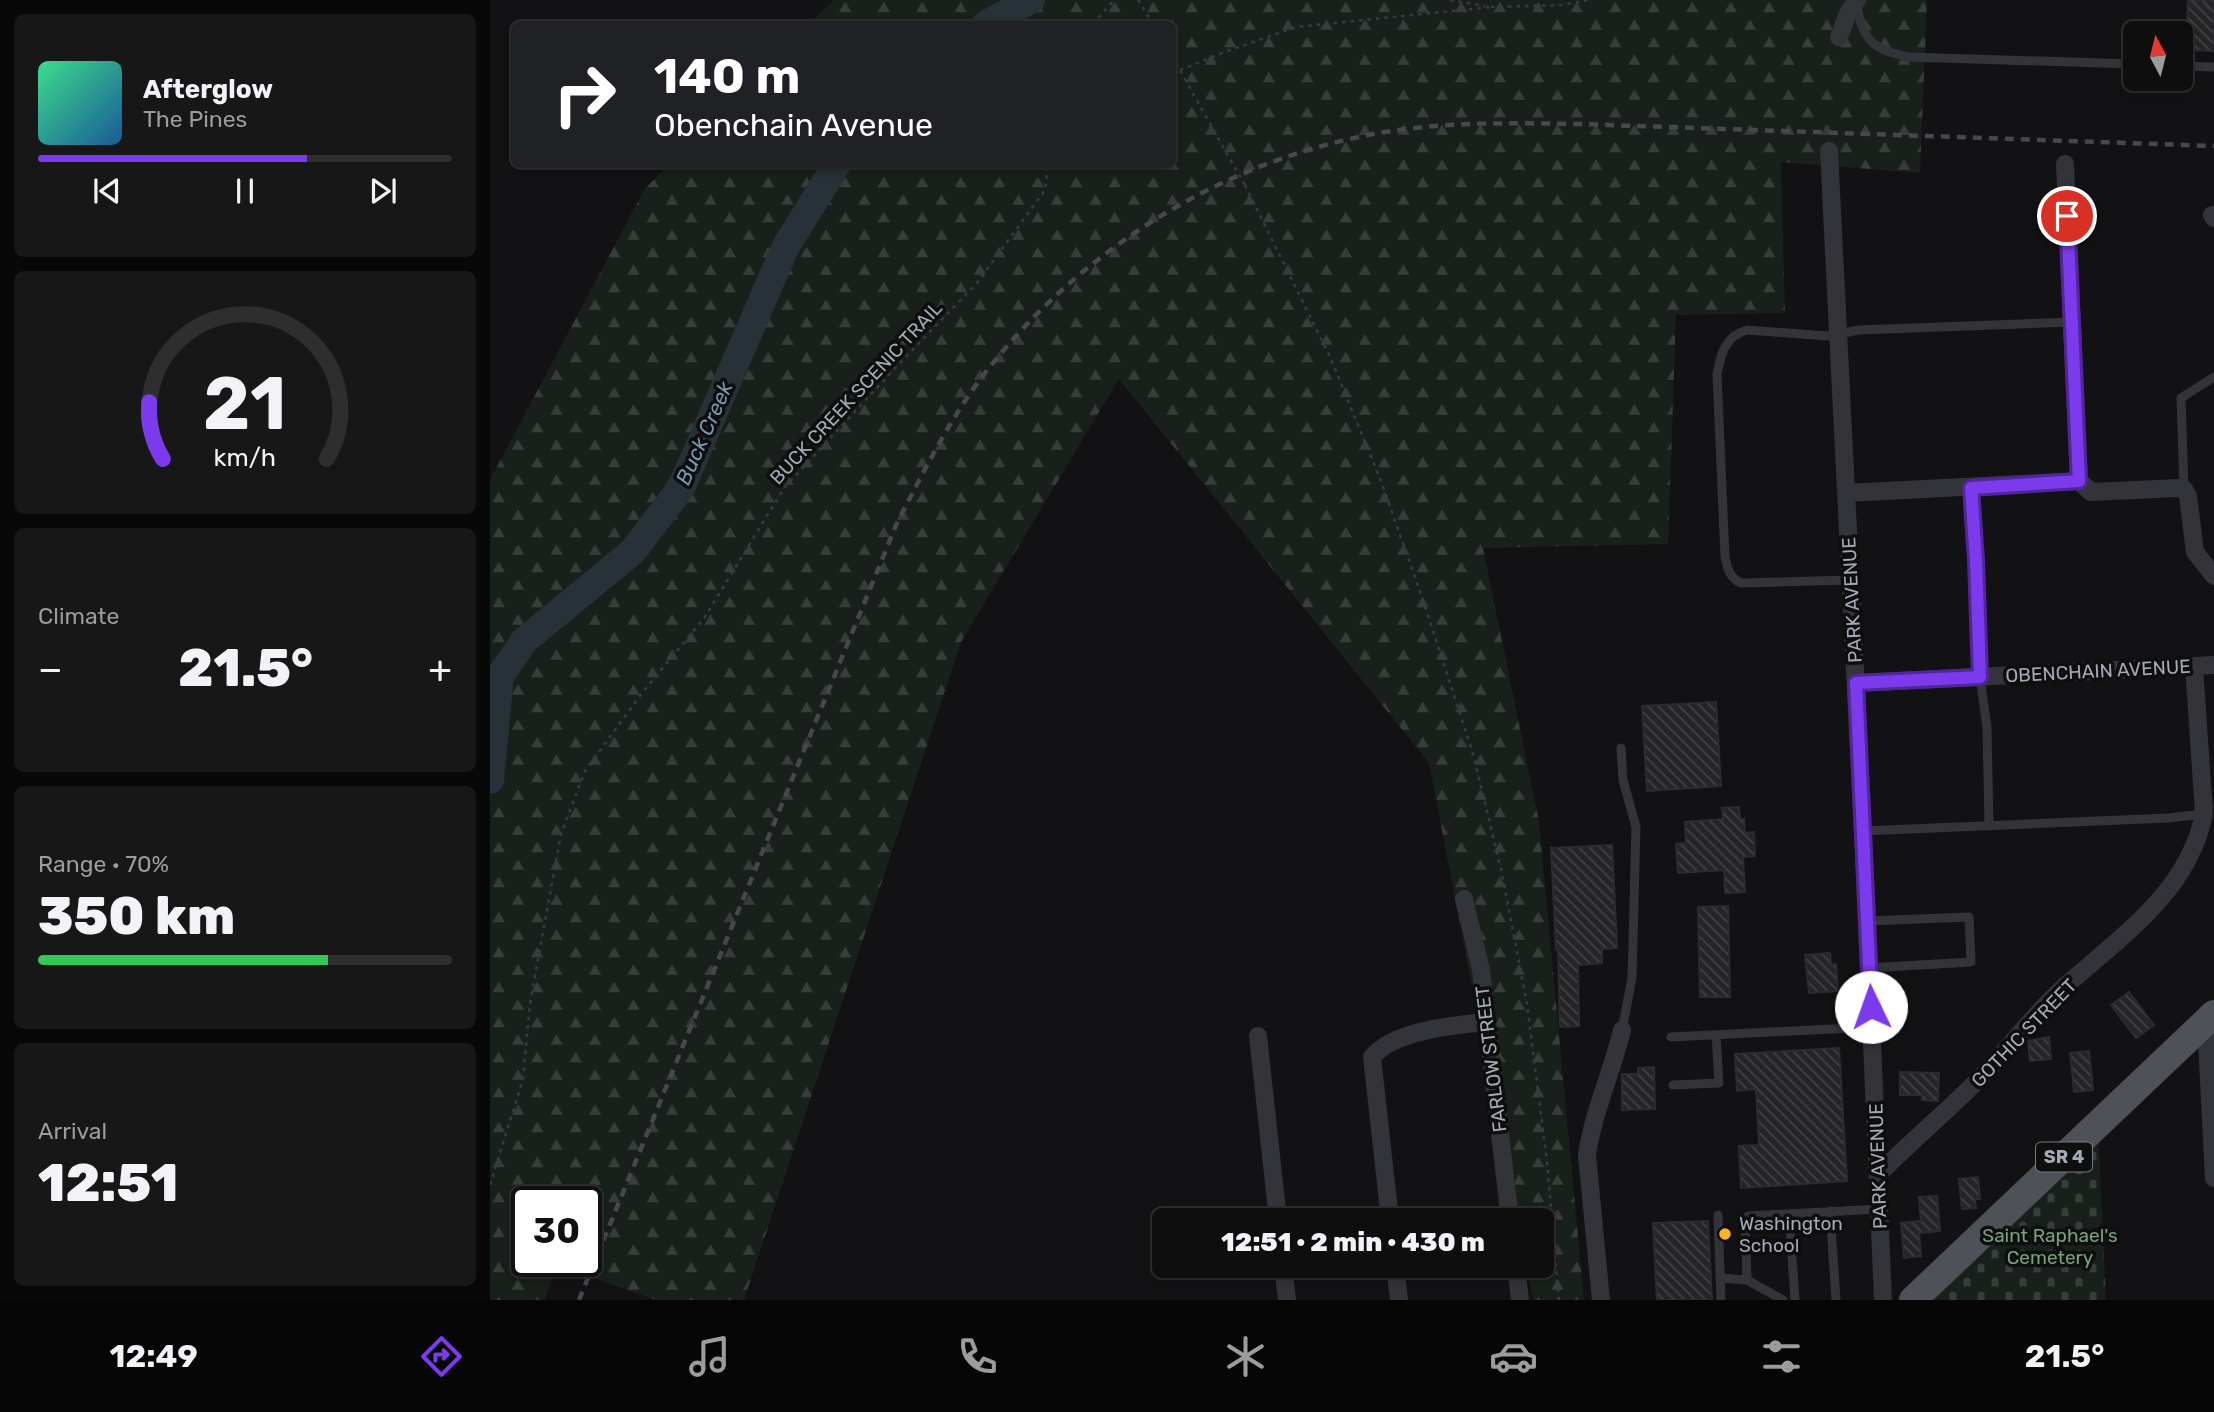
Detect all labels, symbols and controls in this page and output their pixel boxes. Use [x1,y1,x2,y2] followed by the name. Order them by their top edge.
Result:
[2123,21,2193,91] north arrow
[2123,21,2193,91] map controls
[654,47,800,105] text: 140 m
[539,49,630,140] icon: right
[143,74,273,105] text: Afterglow
[143,105,247,133] text: The Pines
[654,106,933,144] text: Obenchain Avenue
[88,172,126,210] icon: previous
[226,172,264,210] icon: pause
[364,172,402,210] icon: next
[2037,186,2097,246] pin
[2048,197,2086,235] icon: arrive
[765,297,947,489] street label: BUCK CREEK SCENIC TRAIL
[203,361,287,447] text: 21
[670,376,738,488] water label: Buck Creek
[214,443,276,472] text: km/h
[1837,537,1867,663] street label: PARK AVENUE
[38,602,119,630] text: Climate
[178,637,313,699] text: 21.5°
[38,646,63,692] text: −
[428,646,452,692] text: +
[2005,655,2191,687] street label: OBENCHAIN AVENUE
[38,850,169,878] text: Range · 70%
[38,885,235,947] text: 350 km
[1834,970,1908,1044] position arrow
[1966,974,2082,1092] street label: GOTHIC STREET
[1471,984,1511,1134] street label: FARLOW STREET
[1864,1103,1892,1229] street label: PARK AVENUE
[38,1117,107,1145] text: Arrival
[2036,1142,2092,1172] road number: SR 4
[38,1152,179,1214] text: 12:51
[511,1186,602,1277] speed limit sign: 30
[1739,1212,1843,1257] place label: Washington School
[1982,1224,2118,1269] park label: Saint Raphael's Cemetery
[1717,1226,1733,1242] marker: Washington School
[1221,1227,1485,1258] text: 12:51 · 2 min · 430 m
[417,1332,466,1381] icon: directions
[685,1332,734,1381] icon: music
[953,1332,1002,1381] icon: phone
[1221,1332,1270,1381] icon: climate
[1489,1332,1538,1381] icon: car
[1757,1332,1806,1381] icon: filters
[110,1337,198,1375] text: 12:49
[2025,1337,2104,1375] text: 21.5°

